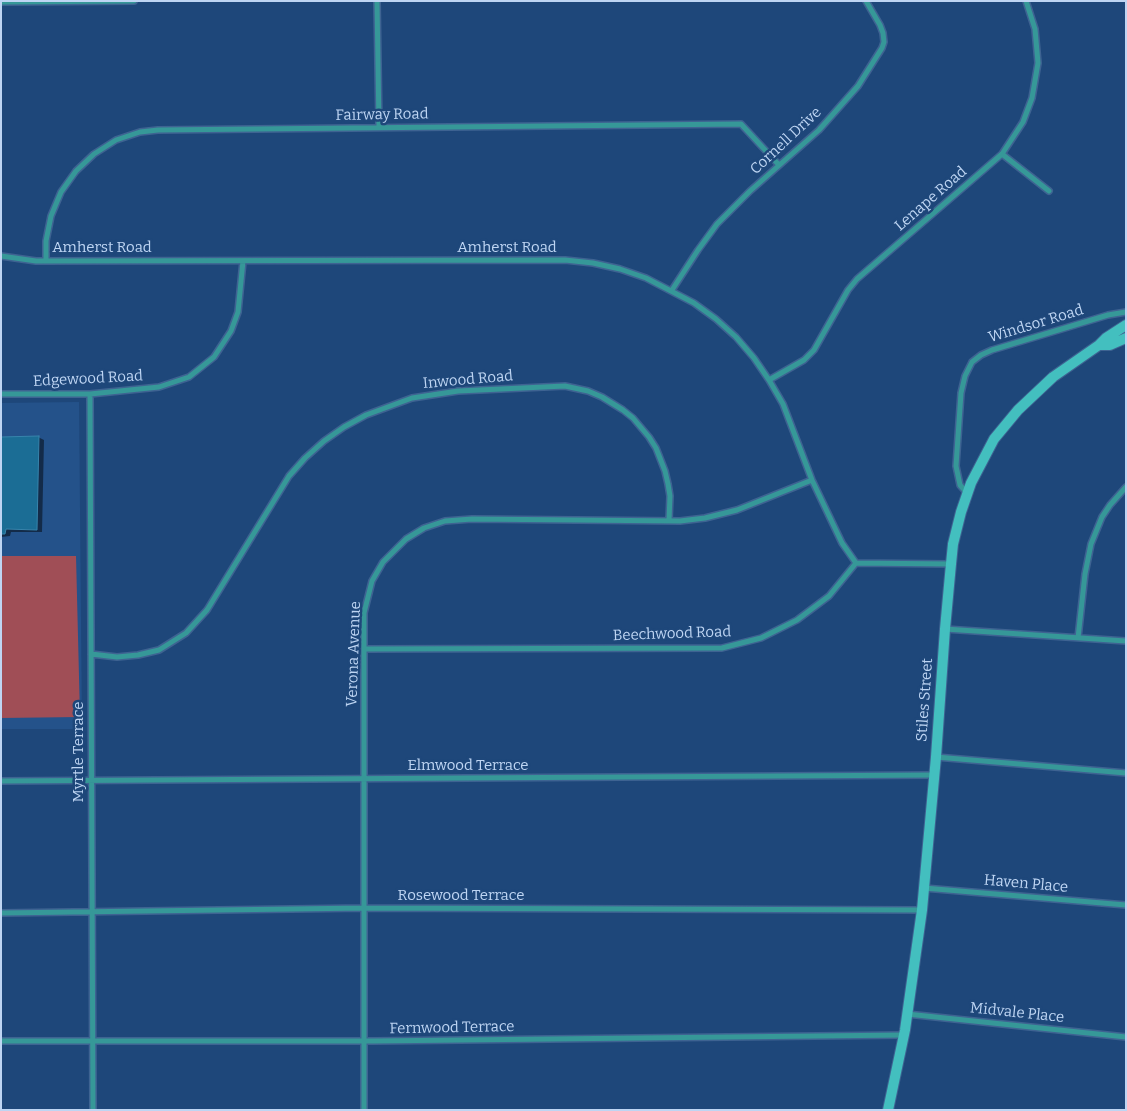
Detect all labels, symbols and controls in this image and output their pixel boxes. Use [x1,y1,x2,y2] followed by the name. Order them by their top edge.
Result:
[747,104,825,178] street label: Cornell Drive
[335,105,429,125] street label: Fairway Road
[891,163,971,235] street label: Lenape Road
[52,239,152,257] street label: Amherst Road
[457,239,557,257] street label: Amherst Road
[986,301,1086,347] street label: Windsor Road
[32,367,144,391] street label: Edgewood Road
[422,367,514,393] street label: Inwood Road
[343,601,365,707] street label: Verona Avenue
[613,623,731,645] street label: Beechwood Road
[913,658,937,742] street label: Stiles Street
[70,702,88,802] street label: Myrtle Terrace
[407,757,529,775] street label: Elmwood Terrace
[983,871,1069,897] street label: Haven Place
[398,887,524,905] street label: Rosewood Terrace
[969,999,1065,1027] street label: Midvale Place
[389,1018,515,1038] street label: Fernwood Terrace

